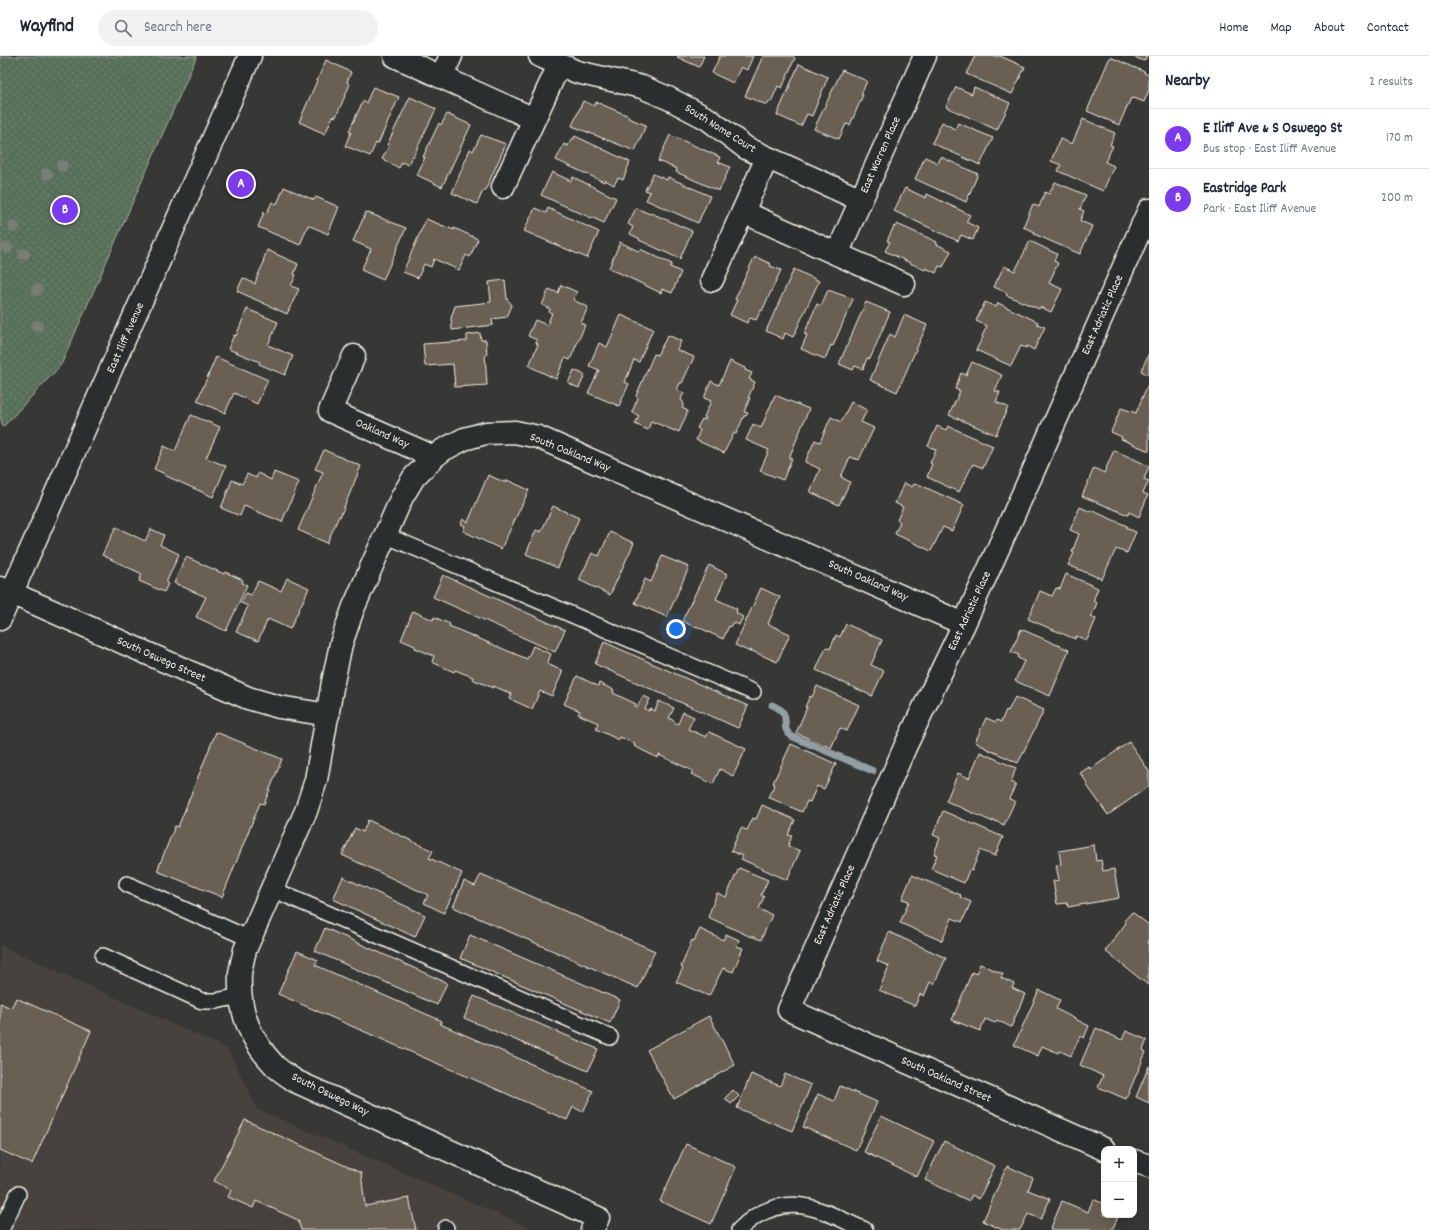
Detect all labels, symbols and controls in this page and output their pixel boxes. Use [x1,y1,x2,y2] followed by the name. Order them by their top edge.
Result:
[98,10,378,46] search box
[20,14,74,41] text: Wayfind
[112,17,134,39] icon: search
[144,17,212,39] text: Search here
[1219,18,1248,38] text: Home
[1270,18,1292,38] text: Map
[1314,18,1345,38] text: About
[1367,18,1409,38] text: Contact
[1165,70,1209,94] text: Nearby
[1369,73,1413,92] text: 2 results
[681,100,759,158] street label: South Nome Court
[856,114,906,196] street label: East Warren Place
[1203,118,1342,140] text: E Iliff Ave & S Oswego St
[1174,129,1182,148] text: A
[1386,129,1413,148] text: 170 m
[1203,140,1336,159] text: Bus stop · East Iliff Avenue
[228,169,254,199] pin: A
[1203,178,1286,200] text: Eastridge Park
[1175,189,1181,208] text: B
[1381,189,1413,208] text: 200 m
[52,195,78,225] pin: B
[1203,200,1316,219] text: Park · East Iliff Avenue
[1078,272,1128,358] street label: East Adriatic Place
[103,300,149,376] street label: East Iliff Avenue
[352,415,413,454] street label: Oakland Way
[527,429,614,477] street label: South Oakland Way
[825,556,912,607] street label: South Oakland Way
[944,568,996,654] street label: East Adriatic Place
[666,619,686,639] your location
[114,633,209,688] street label: South Oswego Street
[810,862,860,948] street label: East Adriatic Place
[898,1052,995,1108] street label: South Oakland Street
[288,1069,373,1122] street label: South Oswego Way
[1101,1146,1137,1218] map controls
[1101,1146,1137,1182] button: +
[1101,1182,1137,1218] button: −

